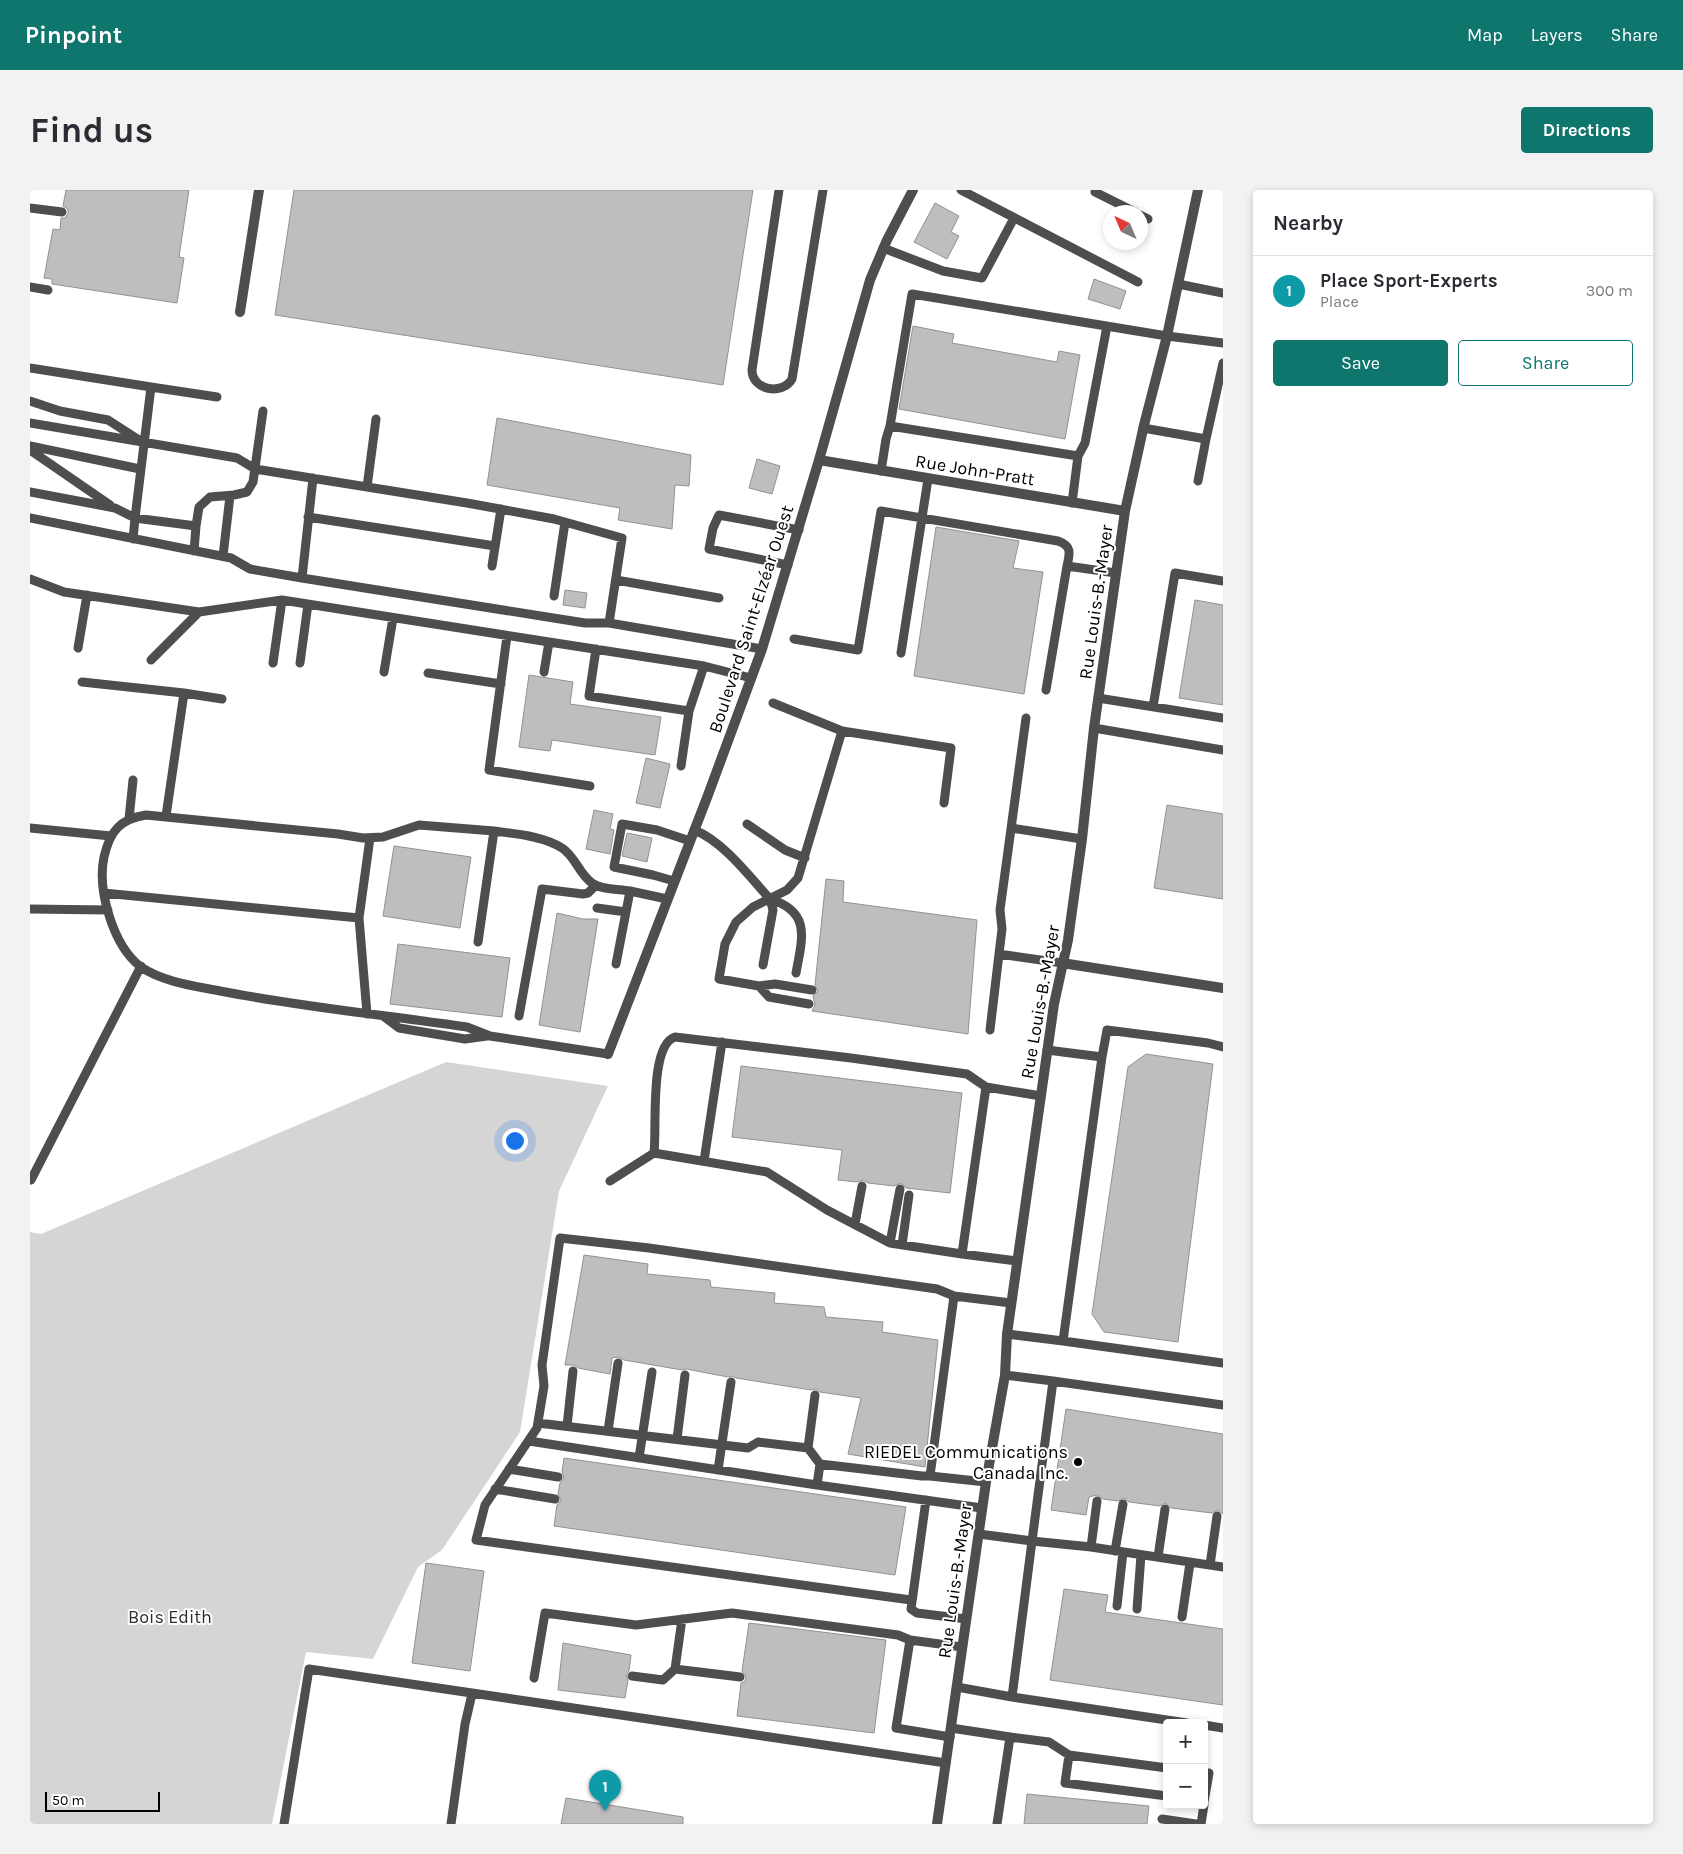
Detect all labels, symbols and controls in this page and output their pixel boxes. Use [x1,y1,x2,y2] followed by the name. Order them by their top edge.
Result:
[25,21,122,49] text: Pinpoint
[1467,24,1503,46] text: Map
[1531,24,1583,46] text: Layers
[1611,24,1658,46] text: Share
[1521,107,1653,153] button: Directions
[30,110,153,151] text: Find us
[1103,205,1148,250] north arrow
[1273,211,1343,235] text: Nearby
[1320,270,1498,292] text: Place Sport-Experts
[1286,281,1292,300] text: 1
[1586,281,1633,300] text: 300 m
[1320,292,1359,311] text: Place
[1273,340,1448,386] button: Save
[1458,340,1633,386] button: Share
[914,450,1036,490] street label: Rue John-Pratt
[704,502,798,736] street label: Boulevard Saint-Elzéar Ouest
[1074,523,1118,681] street label: Rue Louis-B.-Mayer
[1016,923,1064,1081] street label: Rue Louis-B.-Mayer
[502,1128,528,1154] your location
[864,1441,1068,1484] place label: RIEDEL Communications Canada Inc.
[1072,1456,1084,1468] marker: RIEDEL Communications Canada Inc.
[933,1502,977,1660] street label: Rue Louis-B.-Mayer
[128,1606,212,1628] park label: Bois Edith
[1163,1719,1208,1809] map controls
[1163,1719,1208,1764] button: +
[1163,1764,1208,1809] button: −
[589,1770,621,1811] pin: 1
[45,1789,160,1812] scale bar
[52,1792,85,1809] text: 50 m

